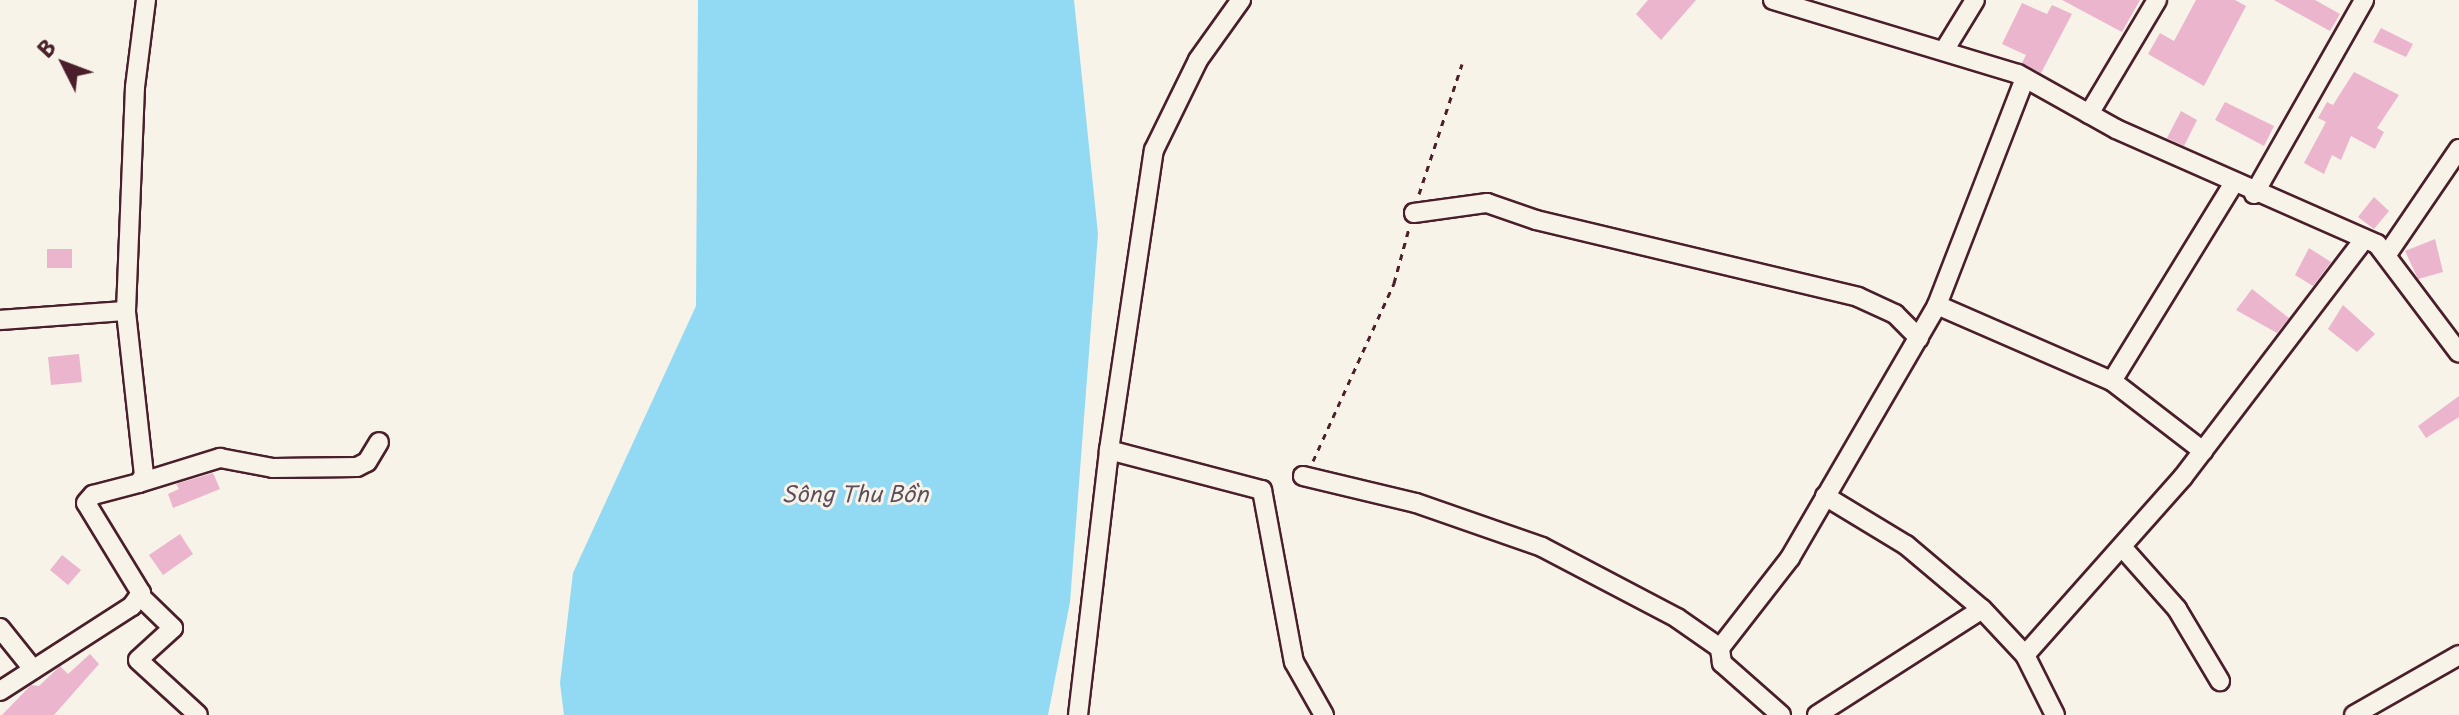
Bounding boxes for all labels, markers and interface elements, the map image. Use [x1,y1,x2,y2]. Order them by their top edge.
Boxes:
north arrow [24,24,104,104]
text: B [28,31,63,64]
water label: Sông Thu Bồn [782,480,928,506]

